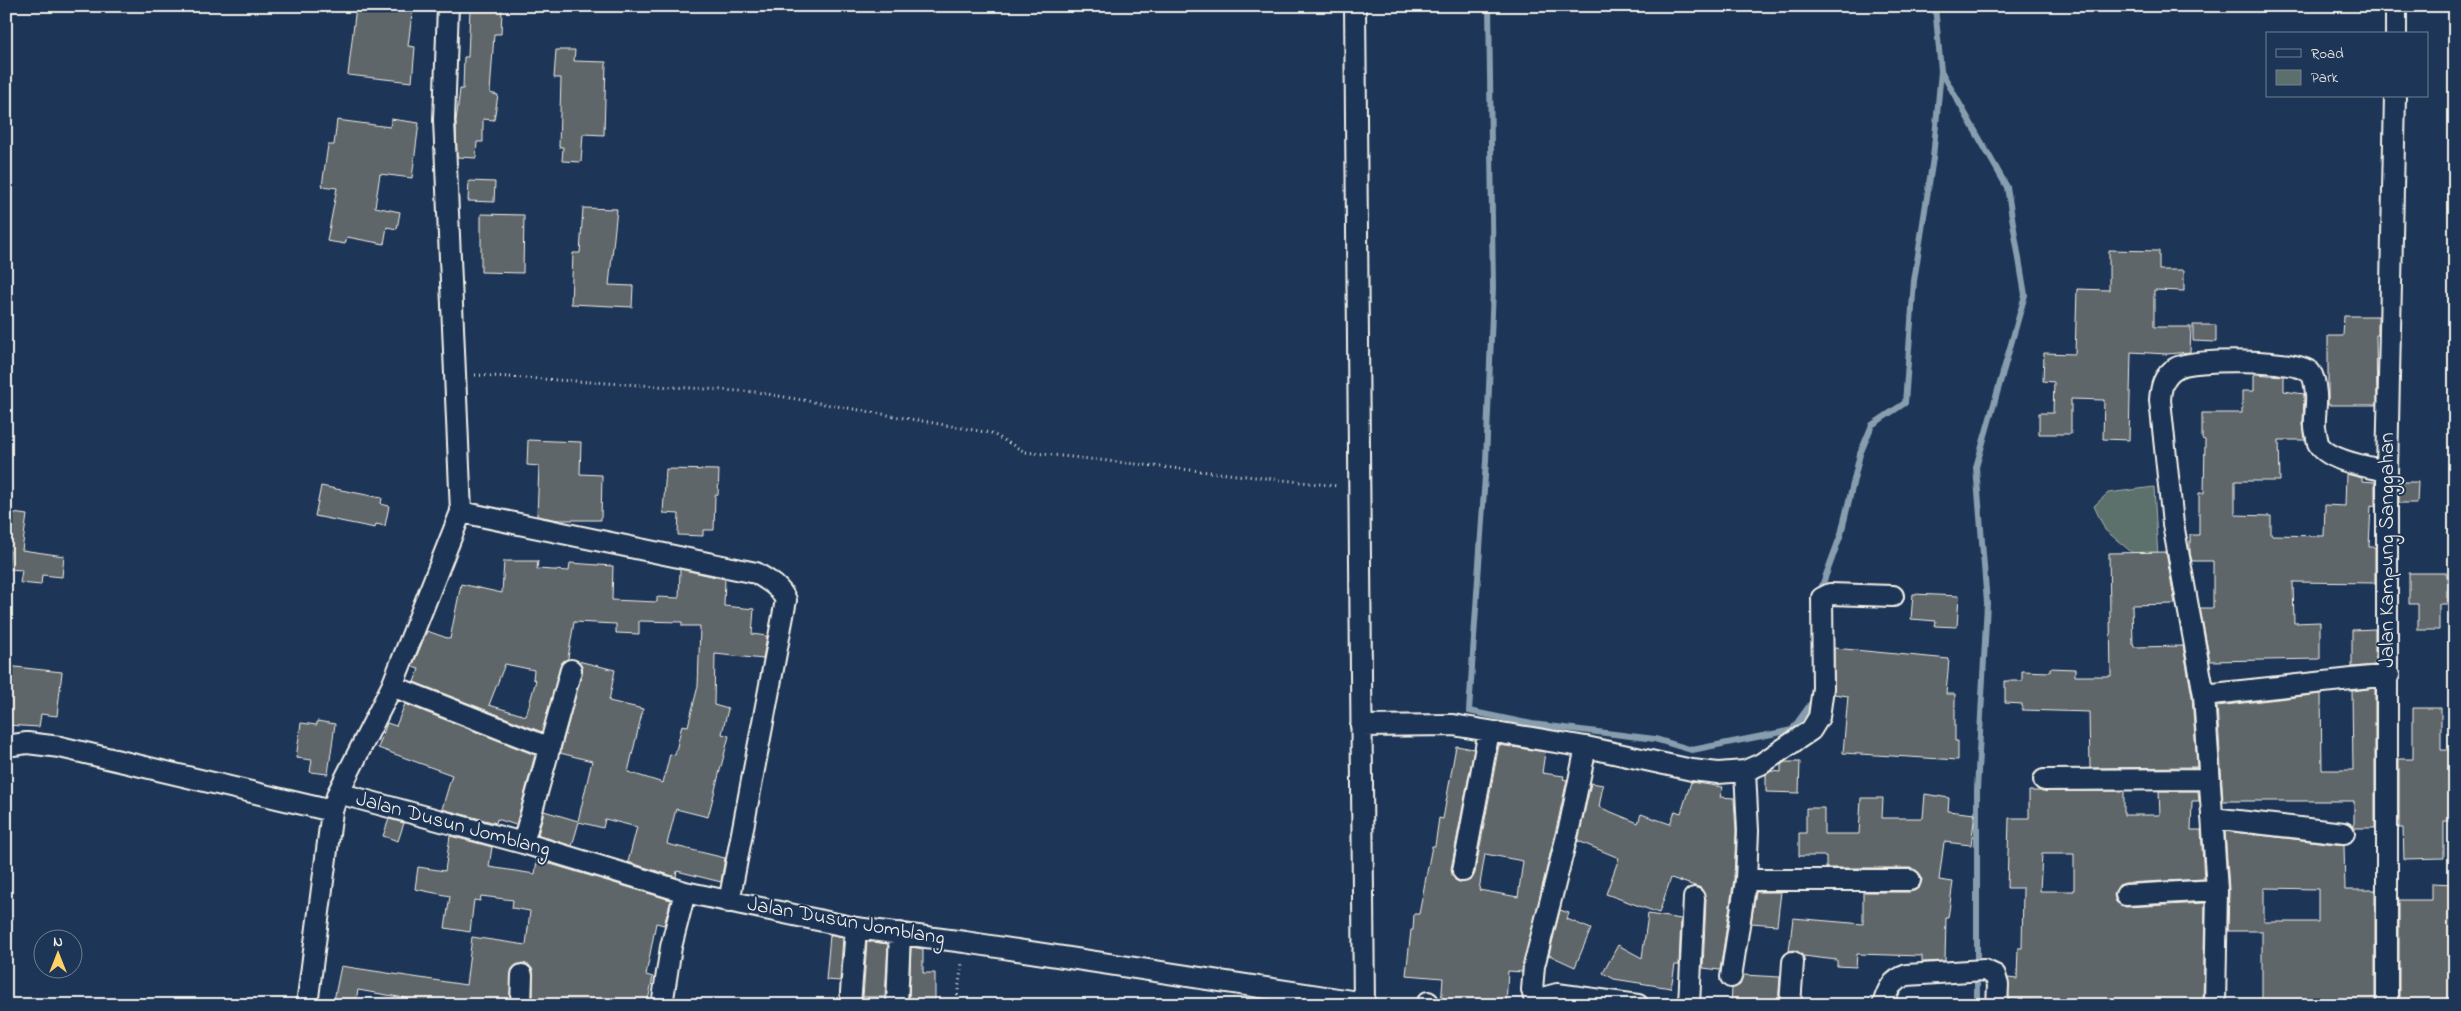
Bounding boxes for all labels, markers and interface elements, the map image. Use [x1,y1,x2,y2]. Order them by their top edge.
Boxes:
legend [2266,32,2428,98]
text: Road [2311,43,2344,65]
text: Park [2311,67,2339,89]
street label: Jalan Kampung Sanggahan [2373,432,2405,668]
street label: Jalan Dusun Jomblang [352,785,554,867]
street label: Jalan Dusun Jomblang [744,890,947,956]
north arrow [32,928,82,978]
text: N [53,932,63,953]

